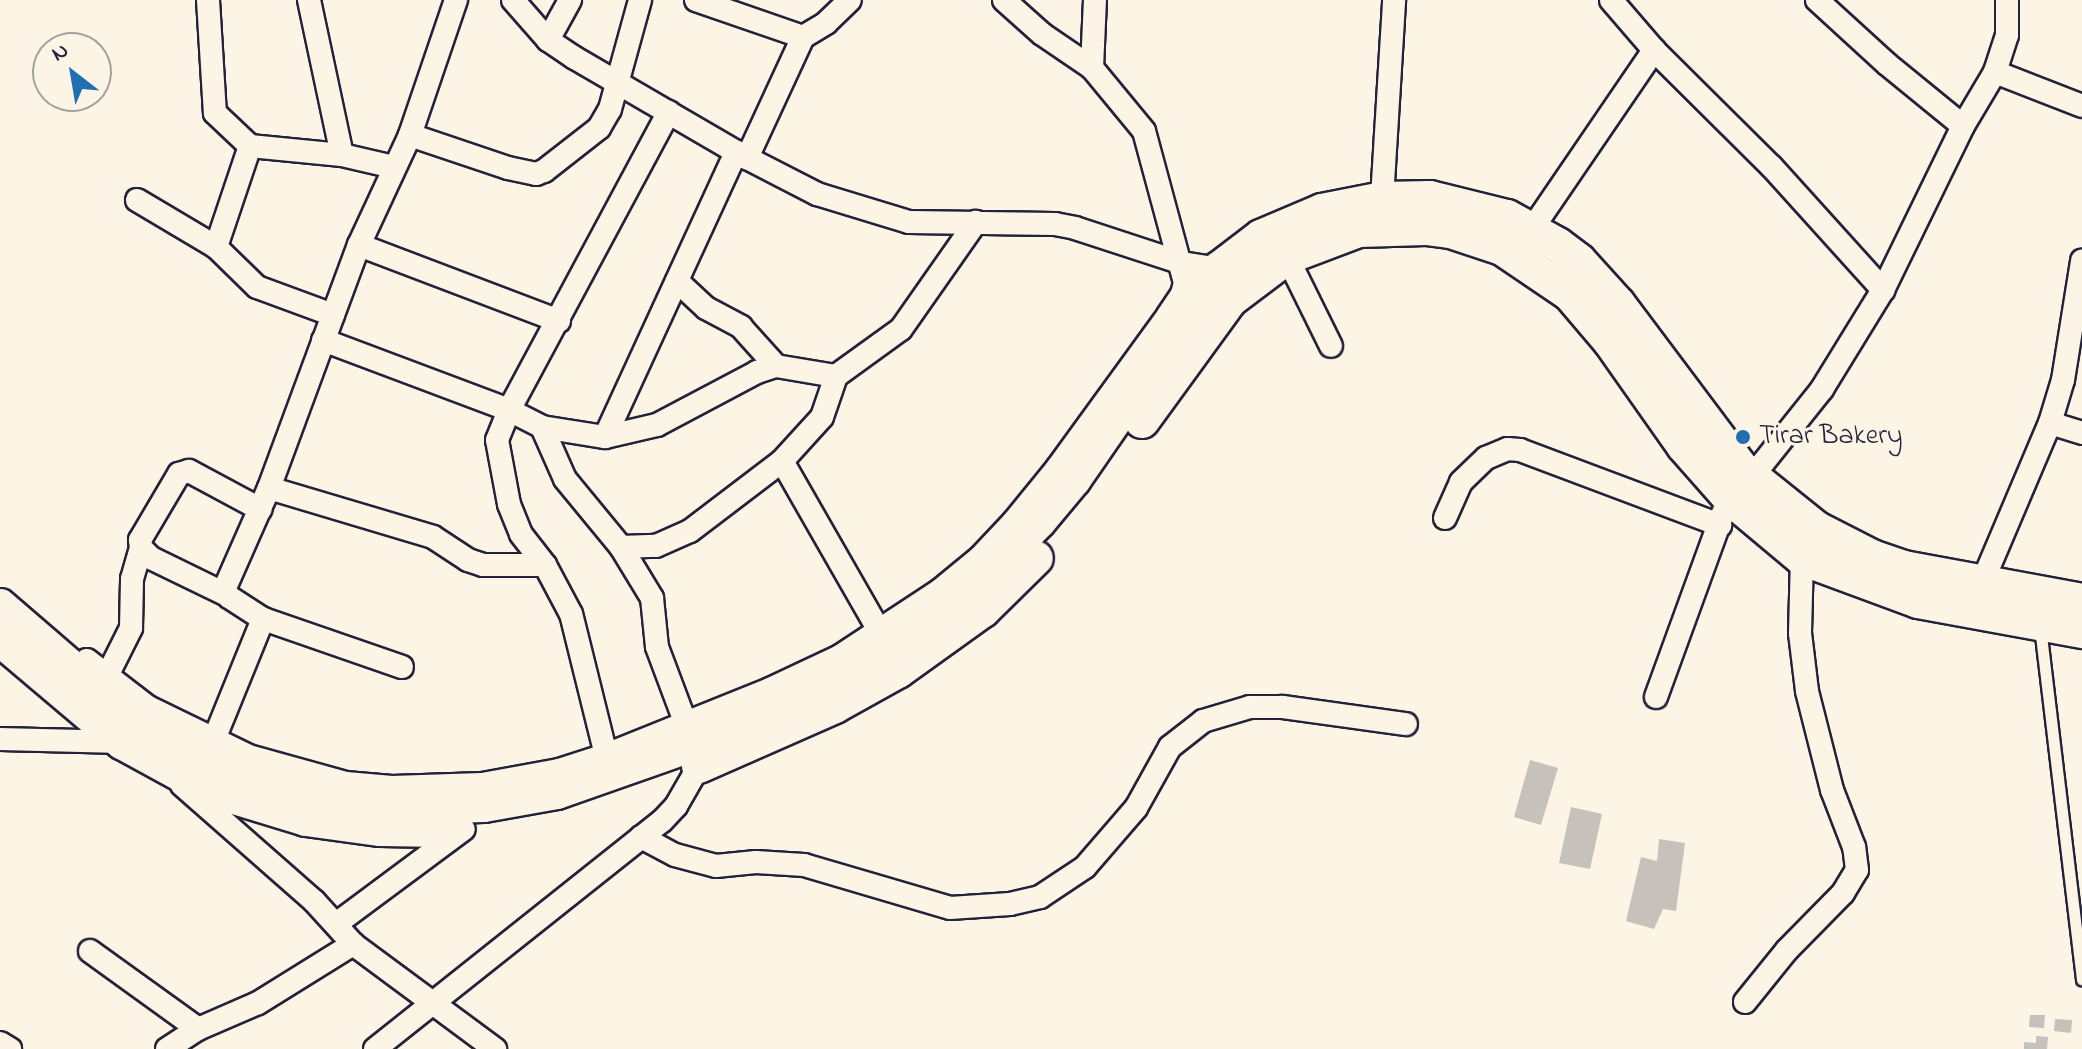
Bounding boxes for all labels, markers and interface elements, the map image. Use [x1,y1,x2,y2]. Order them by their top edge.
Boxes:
north arrow [32,32,112,112]
text: N [46,36,75,71]
place label: Tirar Bakery [1759,420,1903,454]
marker: Tirar Bakery [1734,428,1752,446]

